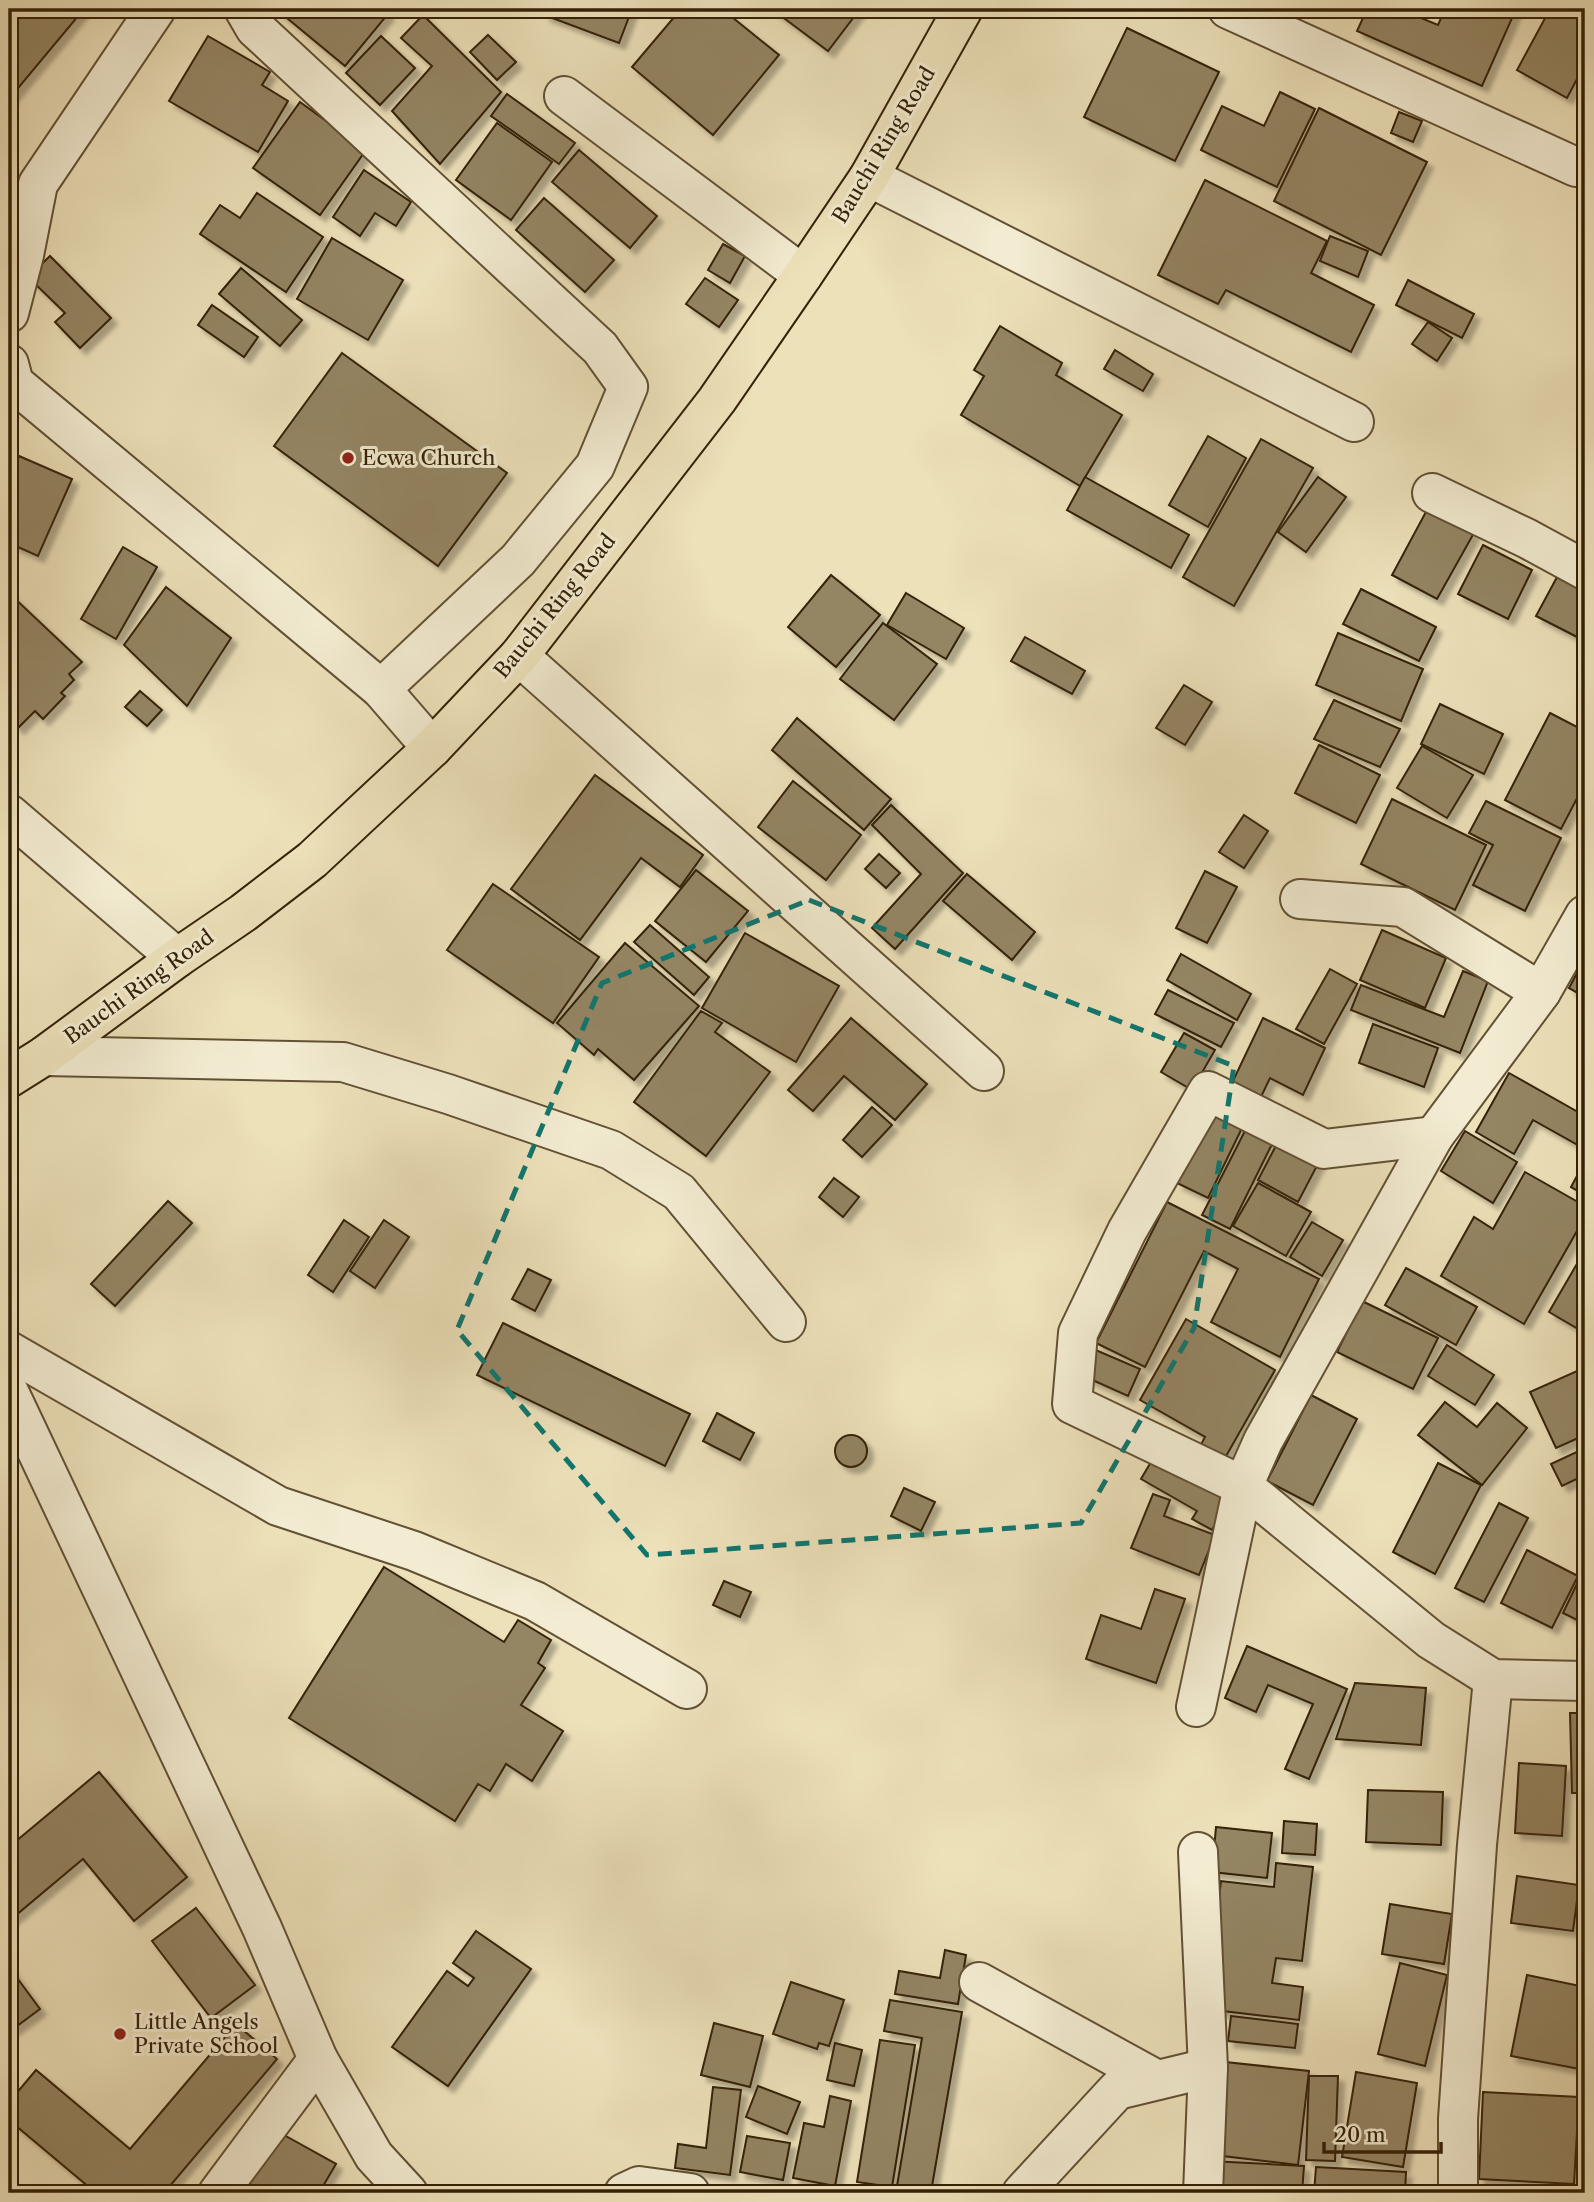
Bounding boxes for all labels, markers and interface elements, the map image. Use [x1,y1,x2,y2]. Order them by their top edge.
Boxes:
street label: Bauchi Ring Road [827,62,940,228]
place label: Ecwa Church [362,445,496,470]
marker: Ecwa Church [340,450,356,466]
street label: Bauchi Ring Road [489,528,621,683]
street label: Bauchi Ring Road [59,924,218,1049]
place label: Little Angels Private School [134,2009,278,2058]
marker: Little Angels Private School [112,2026,128,2042]
scale bar [1324,2111,1442,2155]
text: 20 m [1335,2122,1386,2147]

